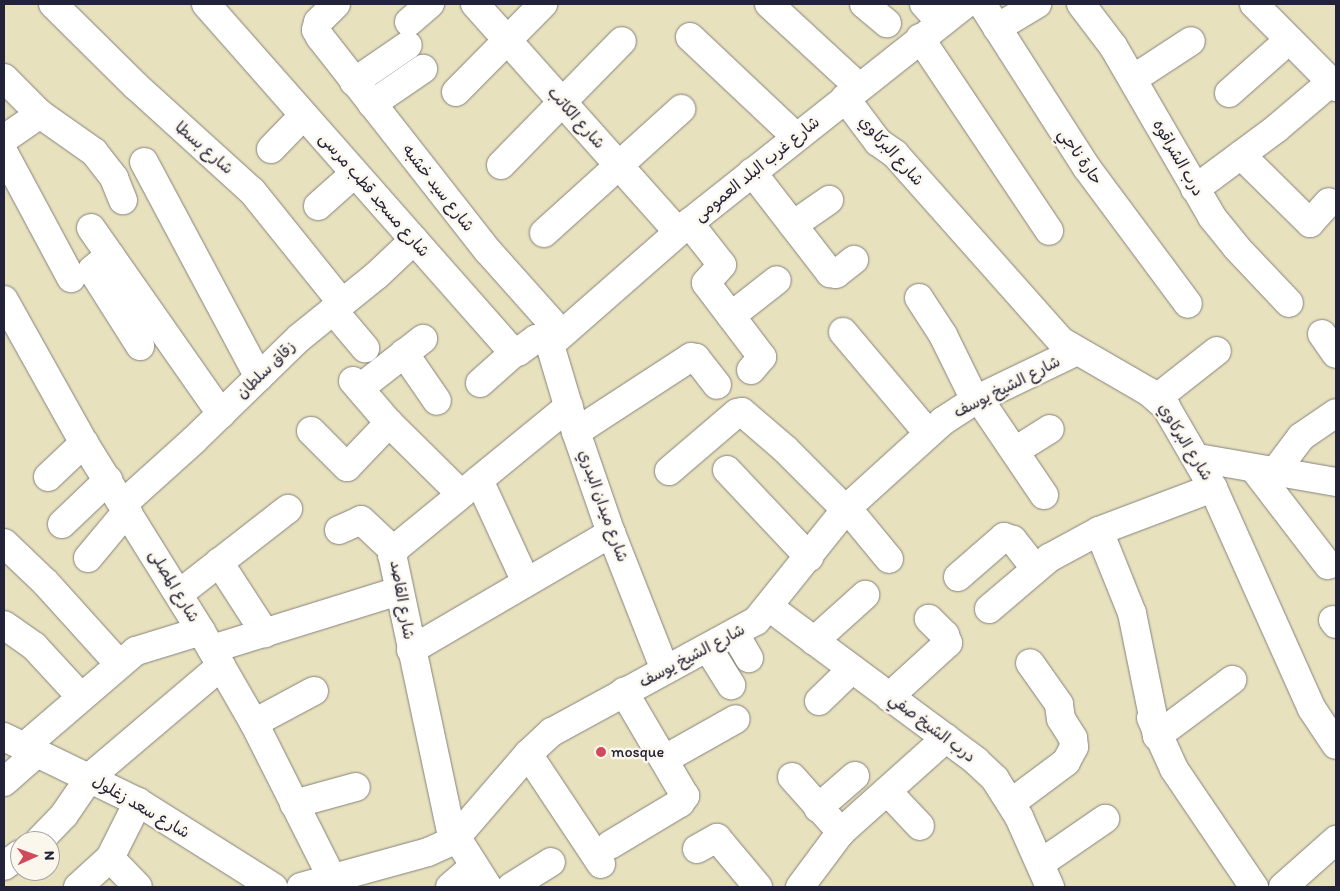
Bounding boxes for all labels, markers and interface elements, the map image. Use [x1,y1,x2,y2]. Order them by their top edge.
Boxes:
street label: شارع الكاتب [543,83,609,153]
street label: شارع غرب البلد العمومى [690,112,824,226]
street label: شارع البركاوي [855,112,927,190]
street label: درب الشراقوه [1148,116,1208,200]
street label: شارع بسطا [171,118,237,178]
street label: حارة ناجي [1054,125,1106,189]
street label: شارع مسجد قطب مرسى [315,129,433,261]
street label: شارع سيد خشبه [398,141,478,235]
street label: زقاق سلطان [232,337,300,403]
street label: شارع الشيخ يوسف [951,352,1063,422]
street label: شارع البركاوي [1154,400,1216,484]
street label: شارع ميدان البدري [574,447,632,565]
street label: شارع المصلى [145,546,203,626]
street label: شارع القاصد [386,559,418,641]
street label: شارع الشيخ يوسف [636,620,748,692]
street label: درب الشيخ صفي [885,689,979,767]
place label: mosque [611,742,664,762]
marker: mosque [595,746,607,758]
street label: شارع سعد زغلول [89,771,193,843]
north arrow [10,831,60,881]
text: N [41,850,58,861]

